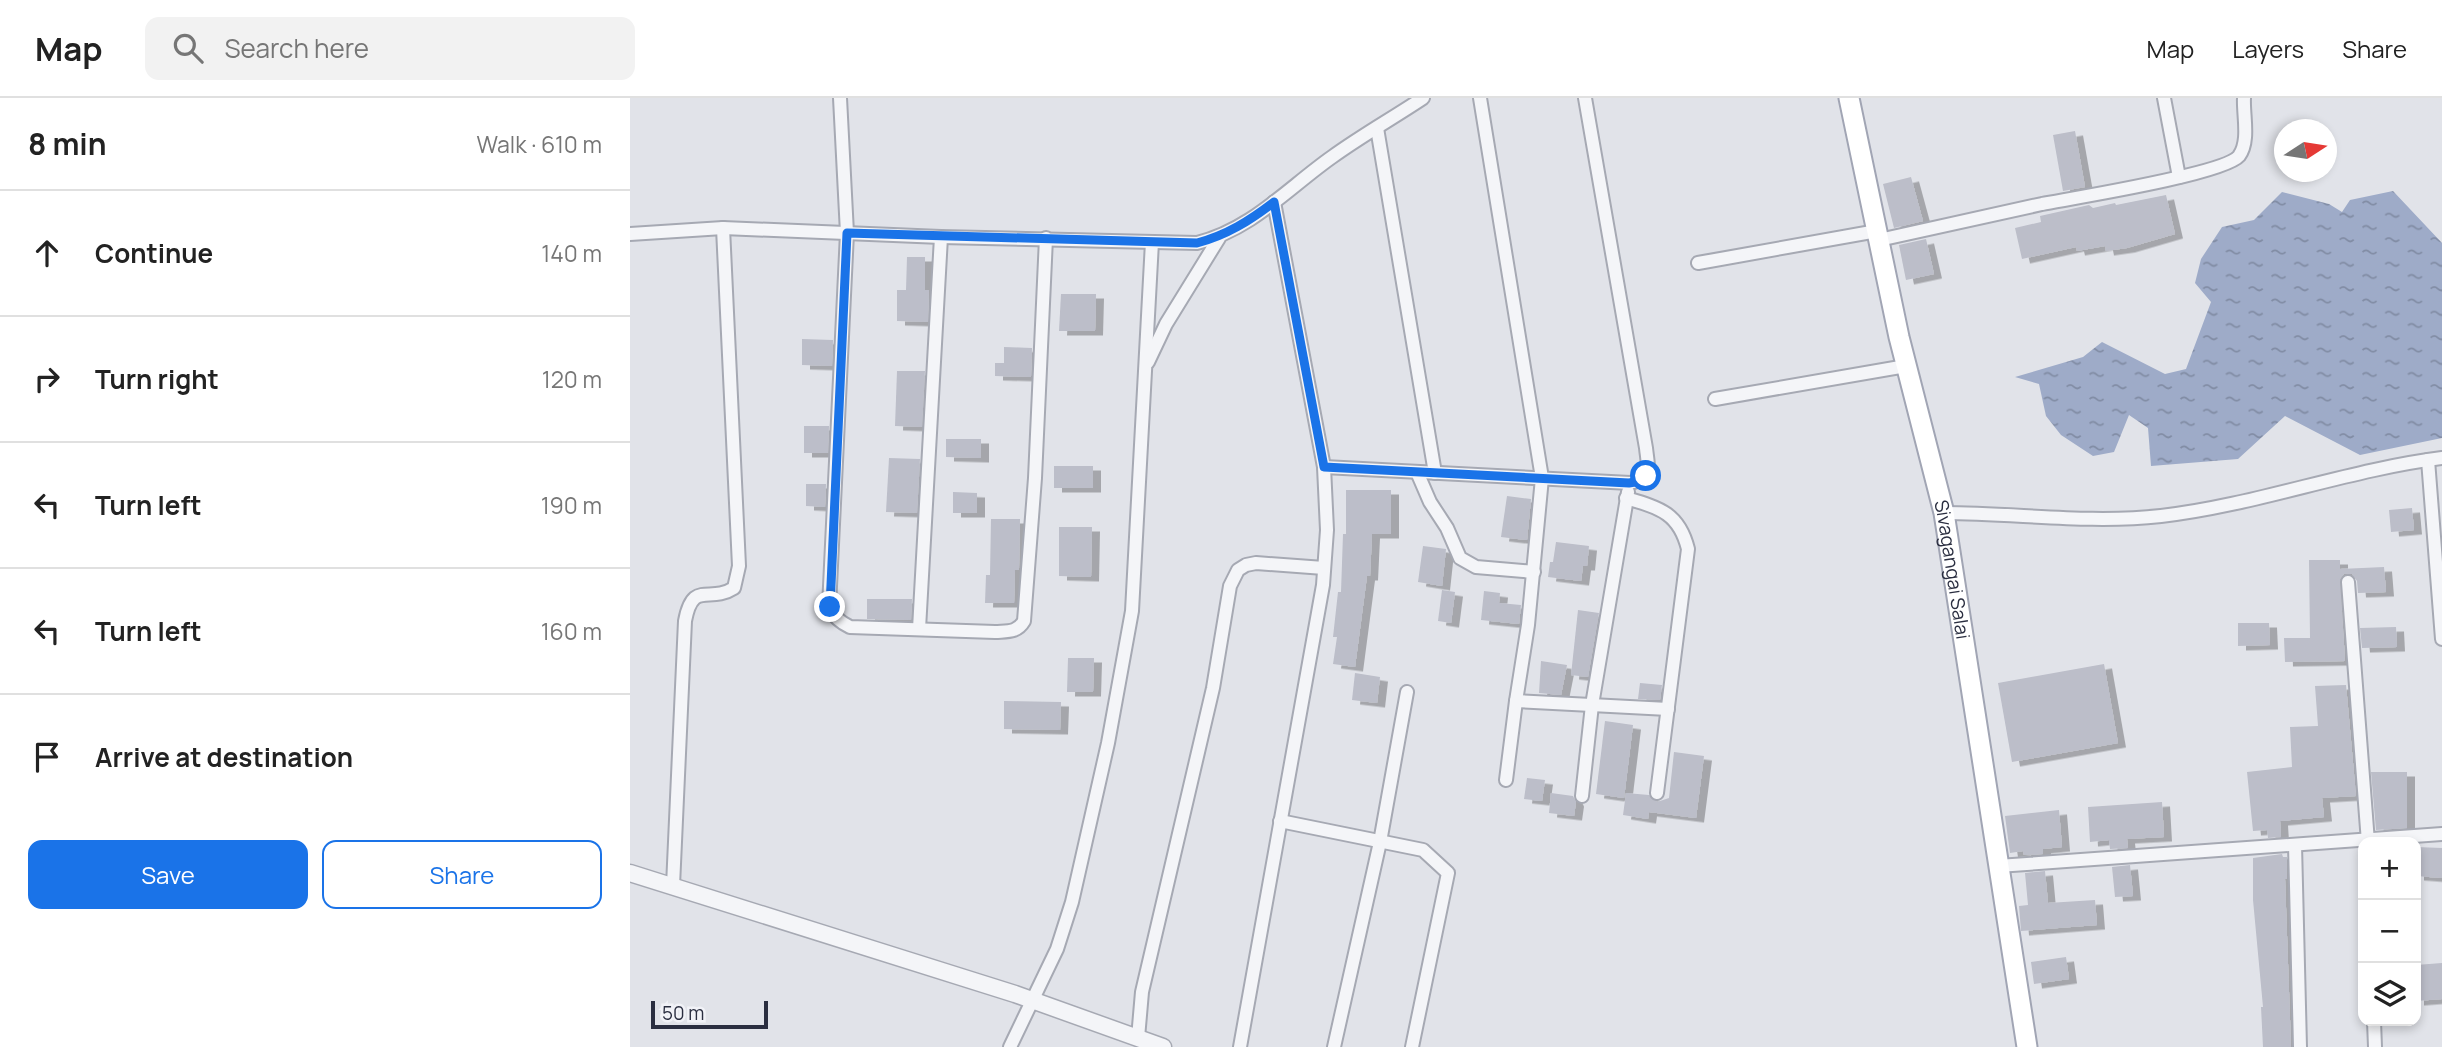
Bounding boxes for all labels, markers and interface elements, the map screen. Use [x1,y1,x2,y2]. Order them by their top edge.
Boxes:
search box [145,17,635,80]
text: Map [35,26,103,71]
icon: search [169,29,207,67]
text: Search here [225,30,369,66]
text: Map [2147,32,2194,65]
text: Layers [2232,32,2304,65]
text: Share [2342,32,2407,65]
north arrow [2274,119,2337,182]
text: 8 min [28,123,107,164]
text: Walk · 610 m [477,128,602,160]
icon: ahead [28,234,66,272]
text: Continue [95,235,213,271]
text: 140 m [541,237,602,269]
icon: right [28,360,66,398]
text: Turn right [95,361,219,397]
text: 120 m [542,363,602,395]
route start [1630,460,1661,491]
icon: left [28,486,66,524]
text: Turn left [95,487,202,523]
text: 190 m [541,489,602,521]
street label: Sivagangai Salai [1928,497,1976,641]
route end [814,591,845,622]
icon: left [28,612,66,650]
text: Turn left [95,613,202,649]
text: 160 m [541,615,602,647]
icon: arrive [28,738,66,776]
text: Arrive at destination [95,739,353,775]
map controls [2358,837,2421,1026]
button: + [2358,837,2421,900]
button: Save [28,840,308,909]
button: Share [322,840,602,909]
button: − [2358,900,2421,963]
button: layers [2358,963,2421,1026]
scale bar [651,998,768,1030]
text: 50 m [662,1000,704,1026]

